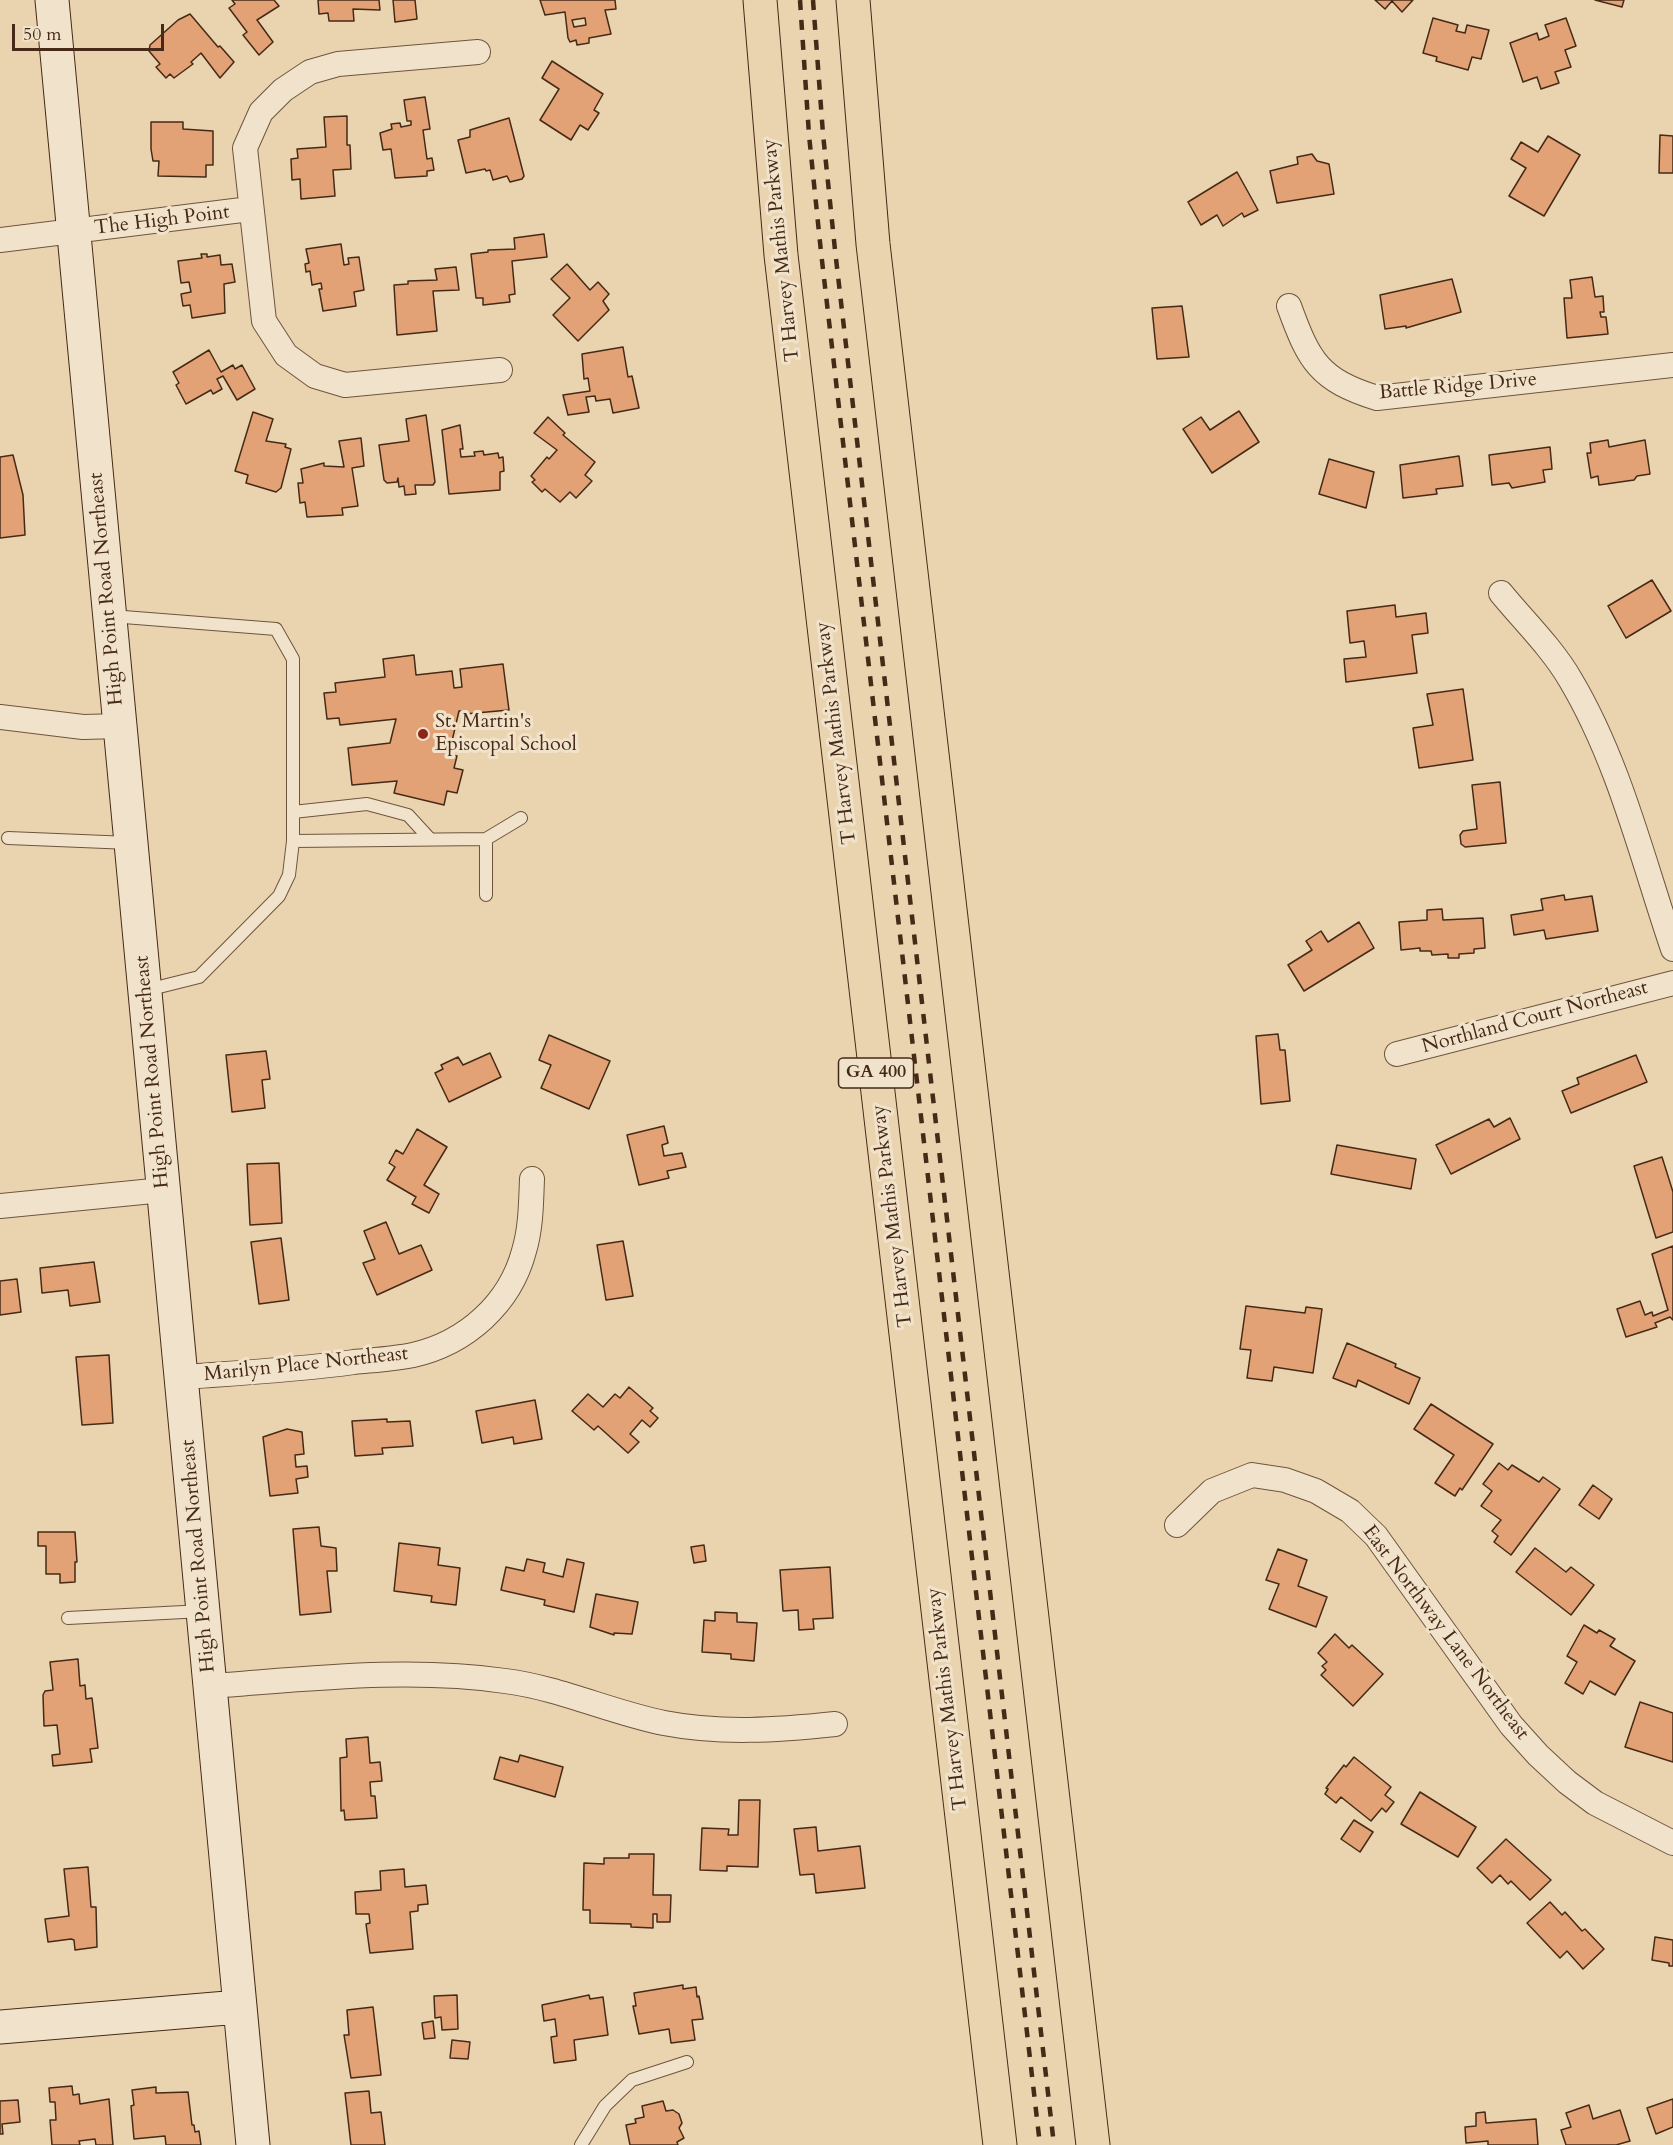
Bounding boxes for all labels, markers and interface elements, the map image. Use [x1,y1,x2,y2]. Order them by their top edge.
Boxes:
scale bar [15,12,166,50]
text: 50 m [23,22,62,47]
street label: T Harvey Mathis Parkway [758,137,806,363]
street label: The High Point [93,201,231,241]
street label: Battle Ridge Drive [1378,368,1538,406]
street label: High Point Road Northeast [85,472,129,706]
street label: T Harvey Mathis Parkway [811,620,863,846]
place label: St. Martin's Episcopal School [435,710,577,757]
marker: St. Martin's Episcopal School [416,727,430,741]
street label: High Point Road Northeast [131,955,175,1189]
street label: Northland Court Northeast [1419,976,1651,1060]
road number: GA 400 [838,1058,914,1088]
street label: T Harvey Mathis Parkway [867,1103,919,1329]
street label: Marilyn Place Northeast [203,1342,409,1388]
street label: High Point Road Northeast [177,1439,221,1673]
street label: East Northway Lane Northeast [1357,1521,1533,1745]
street label: T Harvey Mathis Parkway [922,1586,974,1812]

